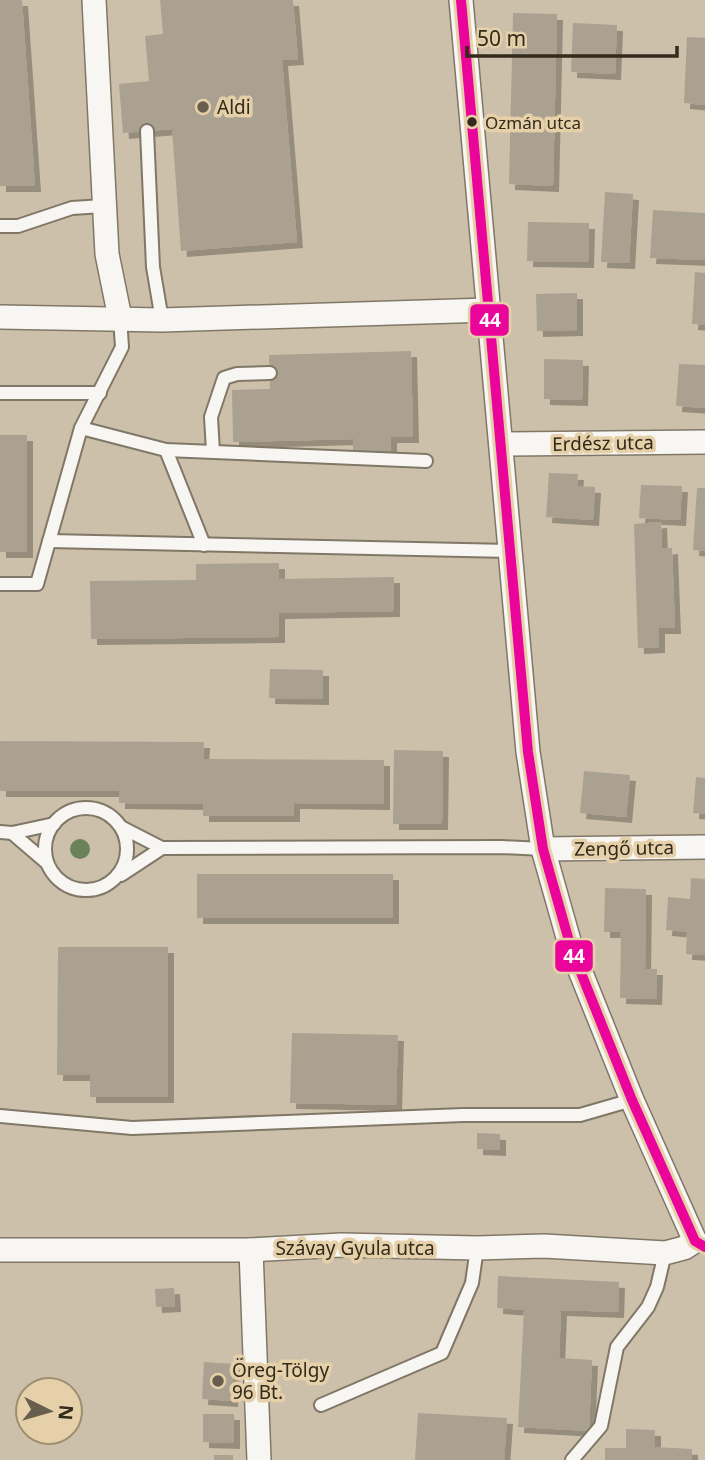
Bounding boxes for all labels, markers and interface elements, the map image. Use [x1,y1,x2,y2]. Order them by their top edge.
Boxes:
scale bar [467,14,677,58]
text: 50 m [477,24,526,52]
place label: Aldi [217,94,251,120]
marker: Aldi [195,99,211,115]
place label: Ozmán utca [485,111,581,134]
marker: Ozmán utca [465,115,479,129]
line badge: 44 [469,303,510,337]
text: 44 [479,307,501,333]
street label: Erdész utca [552,429,654,457]
street label: Zengő utca [574,834,674,862]
line badge: 44 [554,939,594,973]
text: 44 [563,943,585,969]
street label: Szávay Gyula utca [275,1235,435,1261]
place label: Öreg-Tölgy 96 Bt. [232,1357,329,1405]
marker: Öreg-Tölgy 96 Bt. [210,1373,226,1389]
north arrow [14,1376,84,1446]
text: N [52,1404,80,1421]

